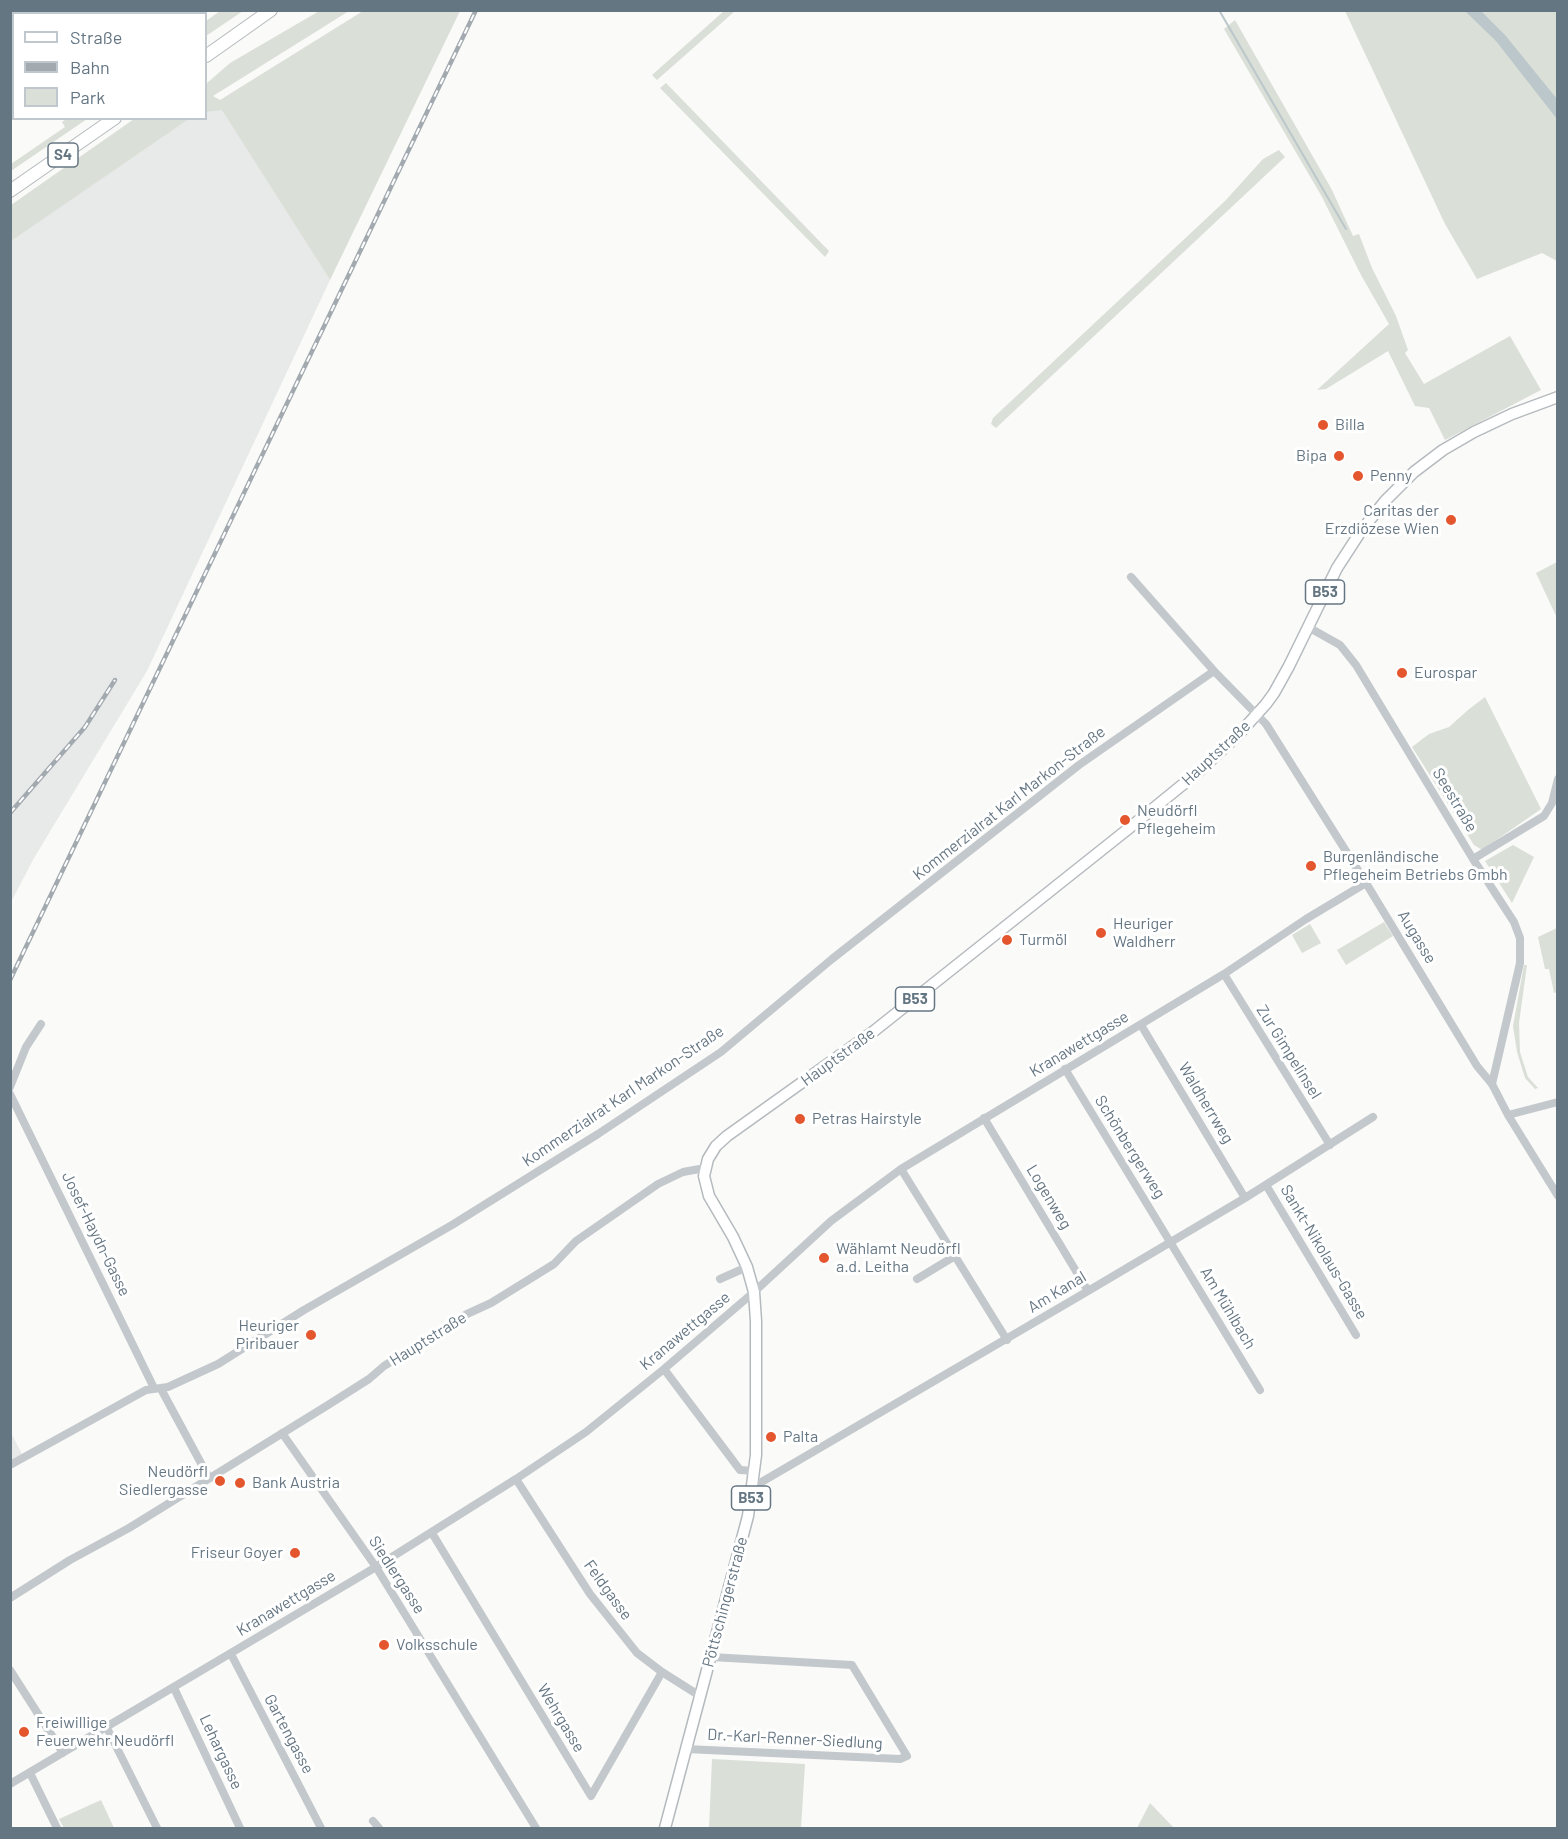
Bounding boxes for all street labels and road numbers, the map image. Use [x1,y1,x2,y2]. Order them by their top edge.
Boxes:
road number: S4 [48,143,78,167]
road number: B53 [1306,580,1344,604]
street label: Hauptstraße [1178,716,1254,790]
street label: Kommerzialrat Karl Markon-Straße [909,722,1109,884]
street label: Seestraße [1428,765,1482,835]
street label: Augasse [1394,907,1440,967]
road number: B53 [896,987,934,1011]
street label: Zur Gimpelinsel [1252,1002,1326,1102]
street label: Kranawettgasse [1026,1007,1132,1081]
street label: Kommerzialrat Karl Markon-Straße [519,1021,727,1171]
street label: Hauptstraße [797,1024,879,1090]
street label: Waldherrweg [1174,1059,1238,1147]
street label: Schönbergerweg [1091,1092,1169,1202]
street label: Logenweg [1022,1161,1076,1233]
street label: Josef-Haydn-Gasse [58,1169,134,1299]
street label: Sankt-Nikolaus-Gasse [1276,1181,1372,1323]
street label: Am Mühlbach [1196,1263,1260,1353]
street label: Am Kanal [1024,1267,1090,1317]
street label: Kranawettgasse [636,1288,734,1374]
street label: Hauptstraße [386,1308,470,1370]
road number: B53 [732,1486,771,1510]
street label: Siedlergasse [365,1532,429,1618]
street label: Pöttschingerstraße [698,1535,752,1669]
street label: Feldgasse [580,1556,636,1624]
street label: Kranawettgasse [233,1566,339,1640]
street label: Wehrgasse [533,1680,589,1756]
street label: Gartengasse [260,1691,318,1777]
street label: Lehargasse [195,1711,247,1793]
street label: Dr.-Karl-Renner-Siedlung [707,1725,883,1753]

